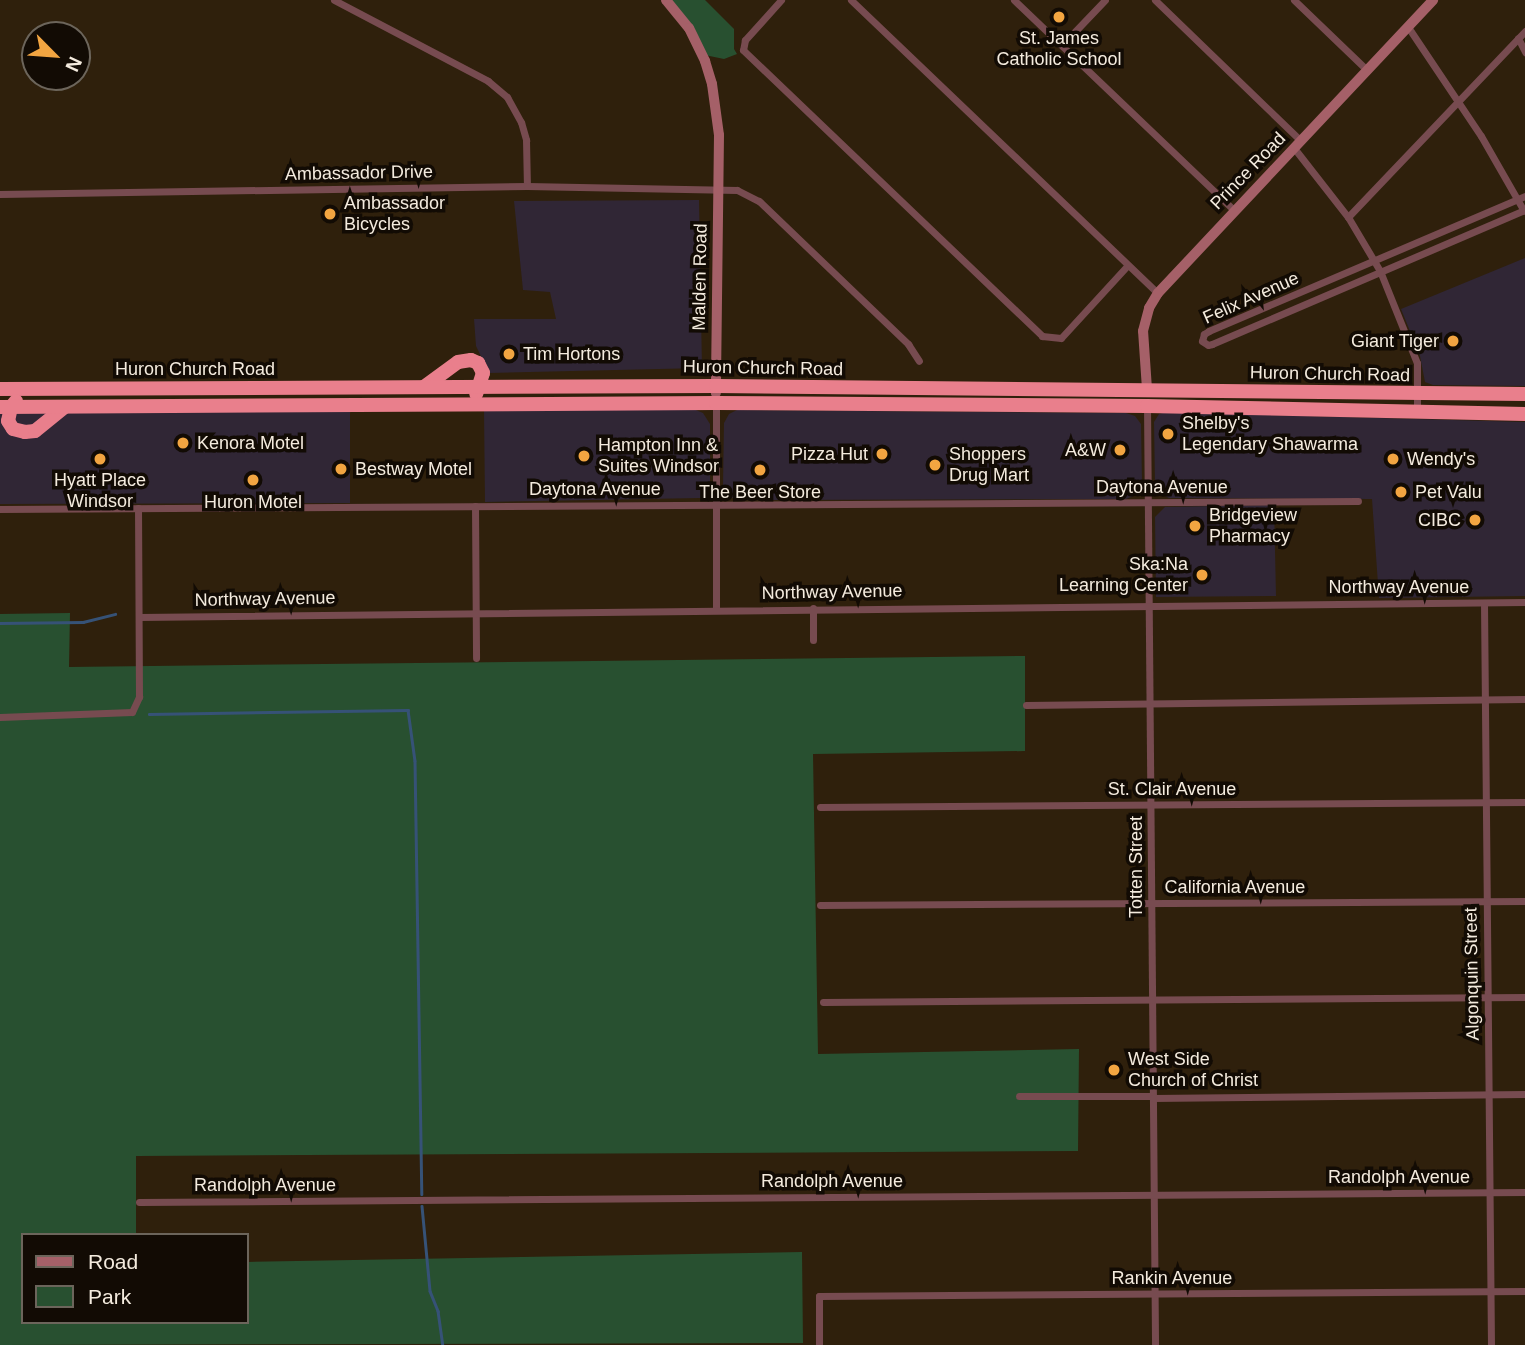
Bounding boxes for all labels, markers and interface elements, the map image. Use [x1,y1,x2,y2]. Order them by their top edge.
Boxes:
marker: St. James Catholic School [1051,9,1067,25]
north arrow [21,21,91,91]
place label: St. James Catholic School [996,28,1122,70]
text: N [61,54,86,75]
street label: Prince Road [1206,128,1290,214]
street label: Ambassador Drive [285,161,433,185]
place label: Ambassador Bicycles [344,193,445,235]
marker: Ambassador Bicycles [322,206,338,222]
street label: Malden Road [688,223,712,331]
street label: Felix Avenue [1199,267,1303,329]
place label: Giant Tiger [1351,330,1439,352]
marker: Giant Tiger [1445,333,1461,349]
place label: Tim Hortons [523,343,620,365]
marker: Tim Hortons [501,346,517,362]
street label: Huron Church Road [683,356,843,380]
street label: Huron Church Road [115,358,275,380]
street label: Huron Church Road [1250,362,1410,386]
place label: Shelby's Legendary Shawarma [1182,413,1358,456]
marker: Shelby's Legendary Shawarma [1160,426,1176,442]
place label: Kenora Motel [197,432,304,454]
marker: Kenora Motel [175,435,191,451]
place label: Hampton Inn & Suites Windsor [598,435,719,478]
place label: A&W [1065,439,1106,461]
marker: A&W [1112,442,1128,458]
place label: Pizza Hut [791,443,868,465]
place label: Shoppers Drug Mart [949,444,1029,486]
marker: Pizza Hut [874,446,890,462]
marker: Hampton Inn & Suites Windsor [576,448,592,464]
place label: Wendy's [1407,448,1475,470]
marker: Hyatt Place Windsor [92,451,108,467]
marker: Wendy's [1385,451,1401,467]
marker: Shoppers Drug Mart [927,457,943,473]
place label: Bestway Motel [355,458,472,480]
marker: Bestway Motel [333,461,349,477]
marker: The Beer Store [752,462,768,478]
place label: Hyatt Place Windsor [54,470,146,512]
marker: Huron Motel [245,472,261,488]
street label: Daytona Avenue [1096,476,1228,498]
street label: Daytona Avenue [529,478,661,500]
place label: The Beer Store [699,481,821,503]
place label: Pet Valu [1415,481,1482,503]
marker: Pet Valu [1393,484,1409,500]
place label: Huron Motel [204,491,302,513]
place label: Bridgeview Pharmacy [1209,505,1297,548]
place label: CIBC [1418,509,1461,531]
marker: CIBC [1467,512,1483,528]
marker: Bridgeview Pharmacy [1187,518,1203,534]
place label: Ska:Na Learning Center [1059,554,1188,596]
marker: Ska:Na Learning Center [1194,567,1210,583]
street label: Northway Avenue [1328,576,1470,598]
street label: Northway Avenue [761,580,903,604]
street label: Northway Avenue [194,587,336,611]
street label: St. Clair Avenue [1107,778,1237,800]
street label: Totten Street [1125,816,1147,918]
street label: California Avenue [1164,876,1306,898]
street label: Algonquin Street [1460,907,1484,1041]
place label: West Side Church of Christ [1128,1049,1258,1092]
marker: West Side Church of Christ [1106,1062,1122,1078]
street label: Randolph Avenue [1328,1166,1470,1188]
street label: Randolph Avenue [761,1170,903,1192]
street label: Randolph Avenue [194,1174,336,1196]
legend [21,1233,248,1324]
text: Road [88,1250,138,1273]
street label: Rankin Avenue [1111,1267,1233,1289]
text: Park [88,1285,131,1308]

